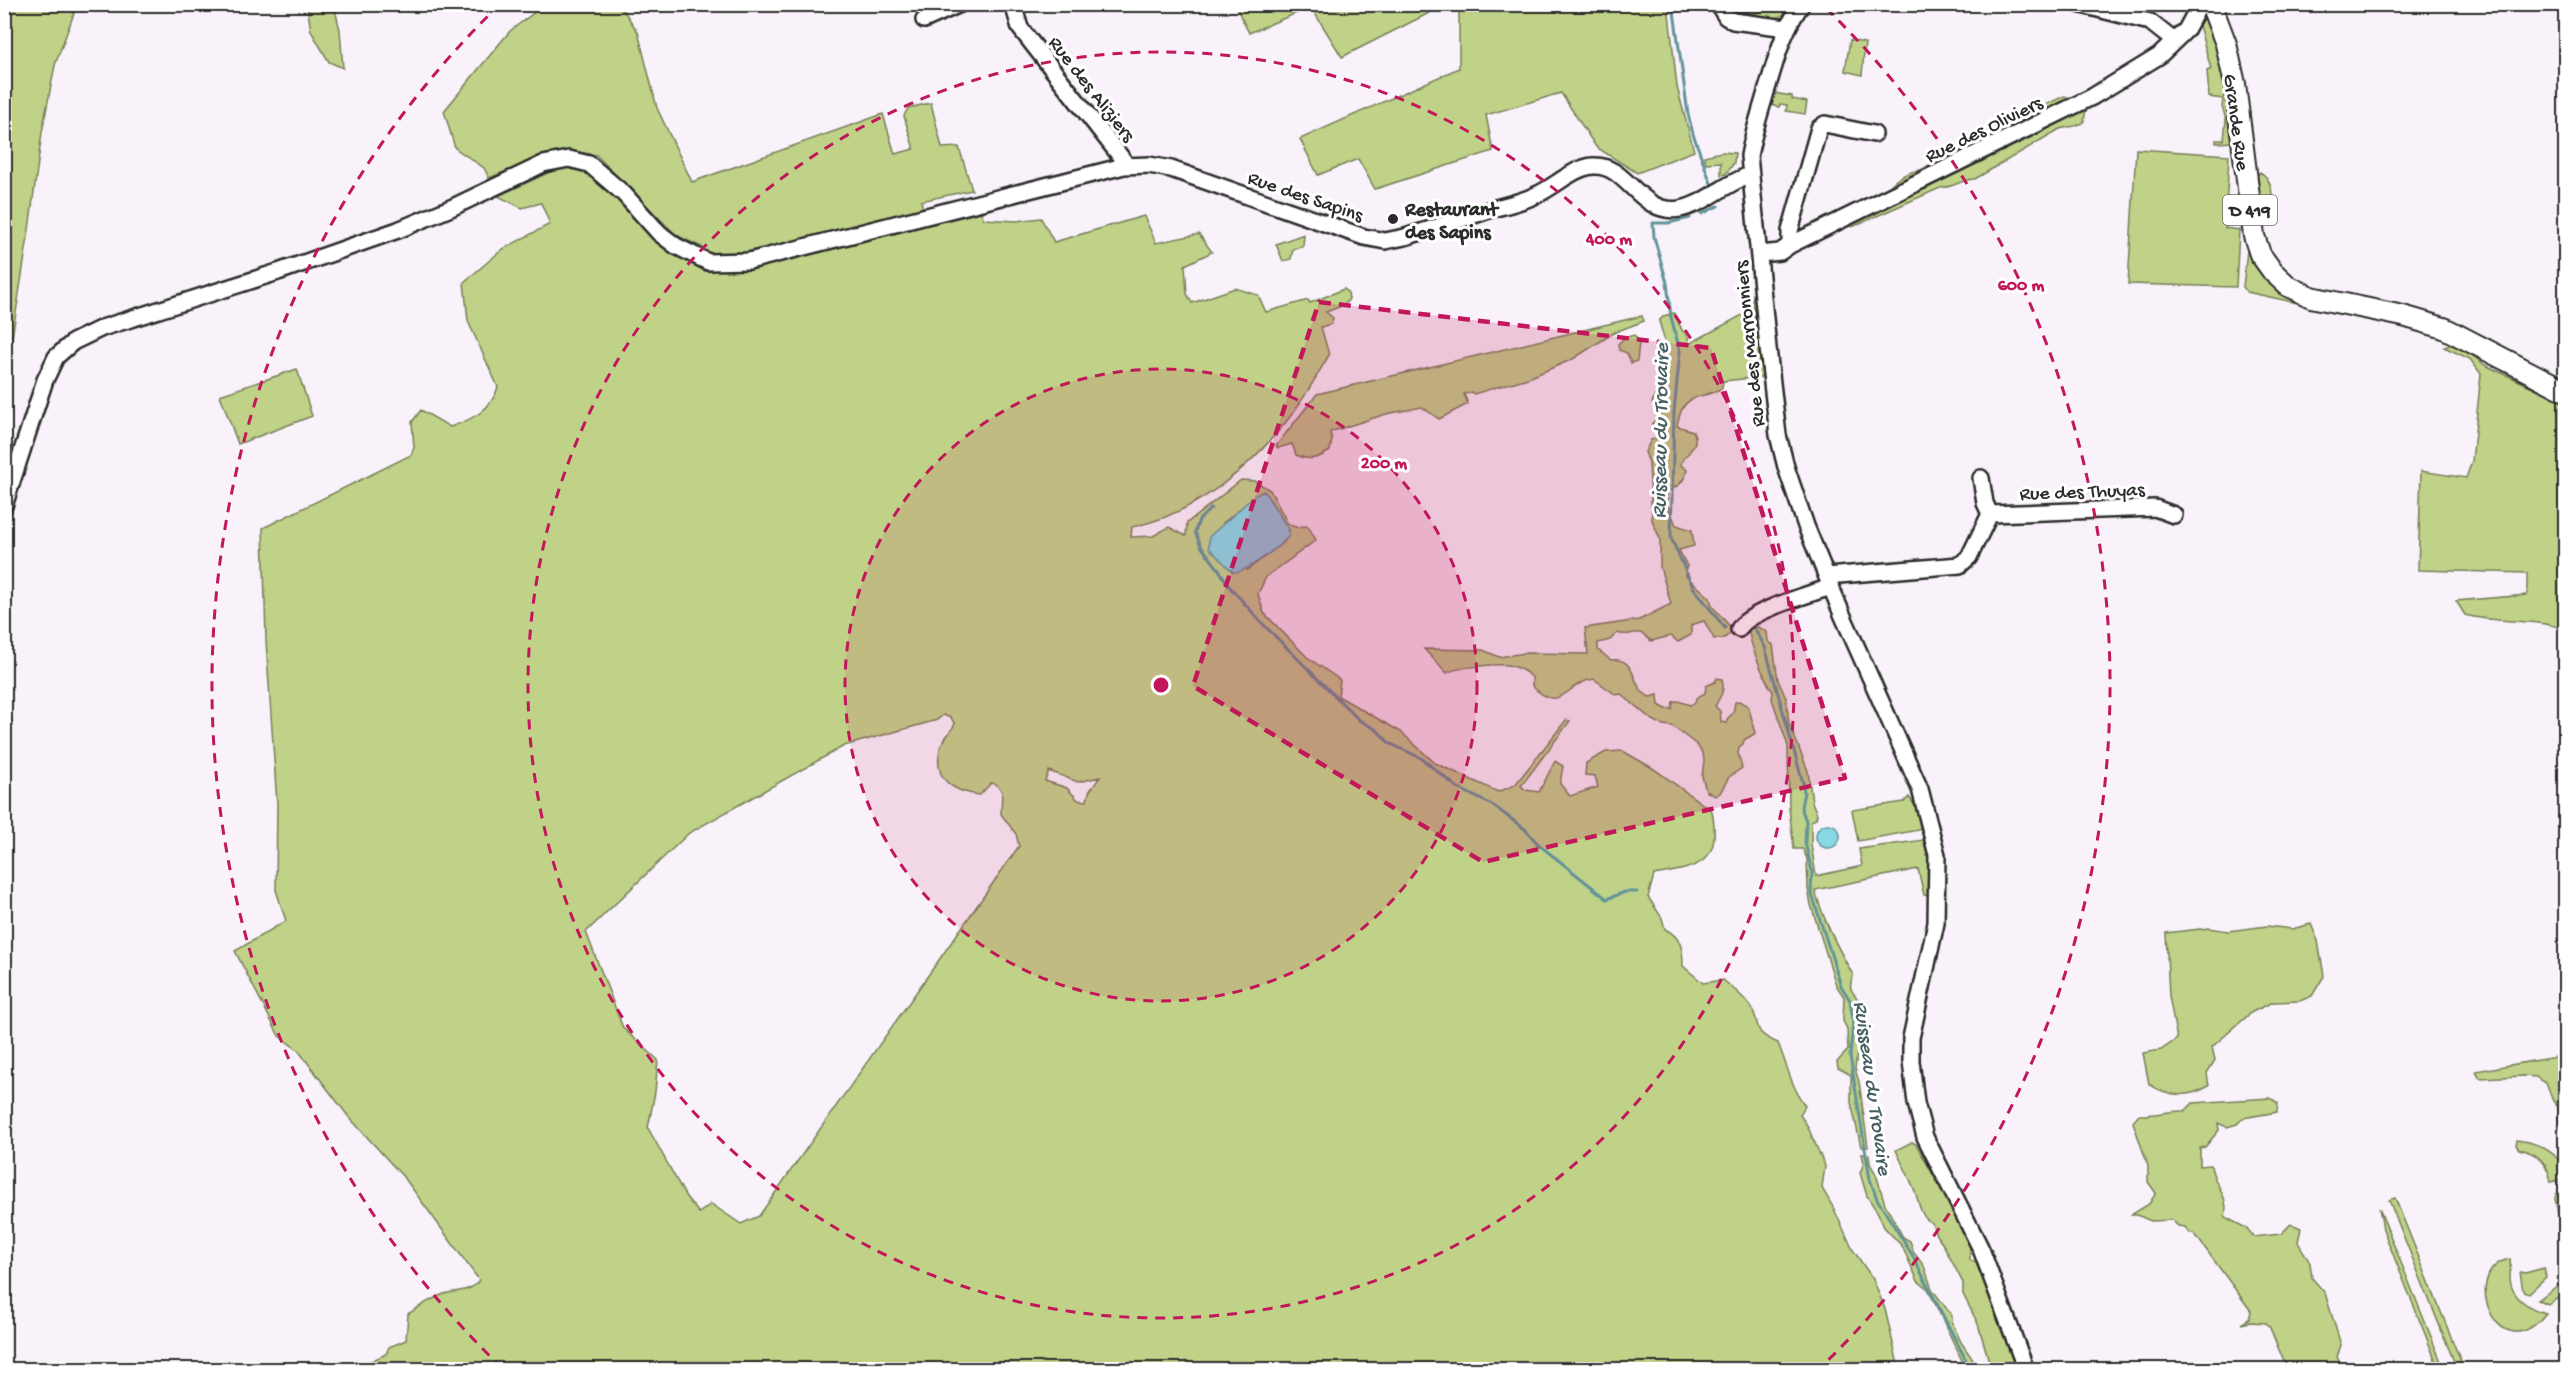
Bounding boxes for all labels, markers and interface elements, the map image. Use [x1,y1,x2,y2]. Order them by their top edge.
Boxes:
street label: Rue des Aliziers [1042,33,1139,148]
street label: Grande Rue [2216,73,2253,173]
street label: Rue des Oliviers [1922,93,2048,169]
street label: Rue des Sapins [1244,168,1366,229]
road number: D 419 [2223,195,2277,225]
place label: Restaurant des Sapins [1404,200,1500,246]
marker: Restaurant des Sapins [1386,212,1400,226]
text: 400 m [1585,230,1632,251]
street label: Rue des Marronniers [1731,259,1772,428]
text: 600 m [1998,276,2045,297]
water label: Ruisseau du Trovaire [1648,342,1677,519]
text: 200 m [1361,454,1407,475]
street label: Rue des Thuyas [2019,480,2146,507]
centre of rings [1151,675,1171,695]
water label: Ruisseau du Trovaire [1846,1000,1895,1178]

